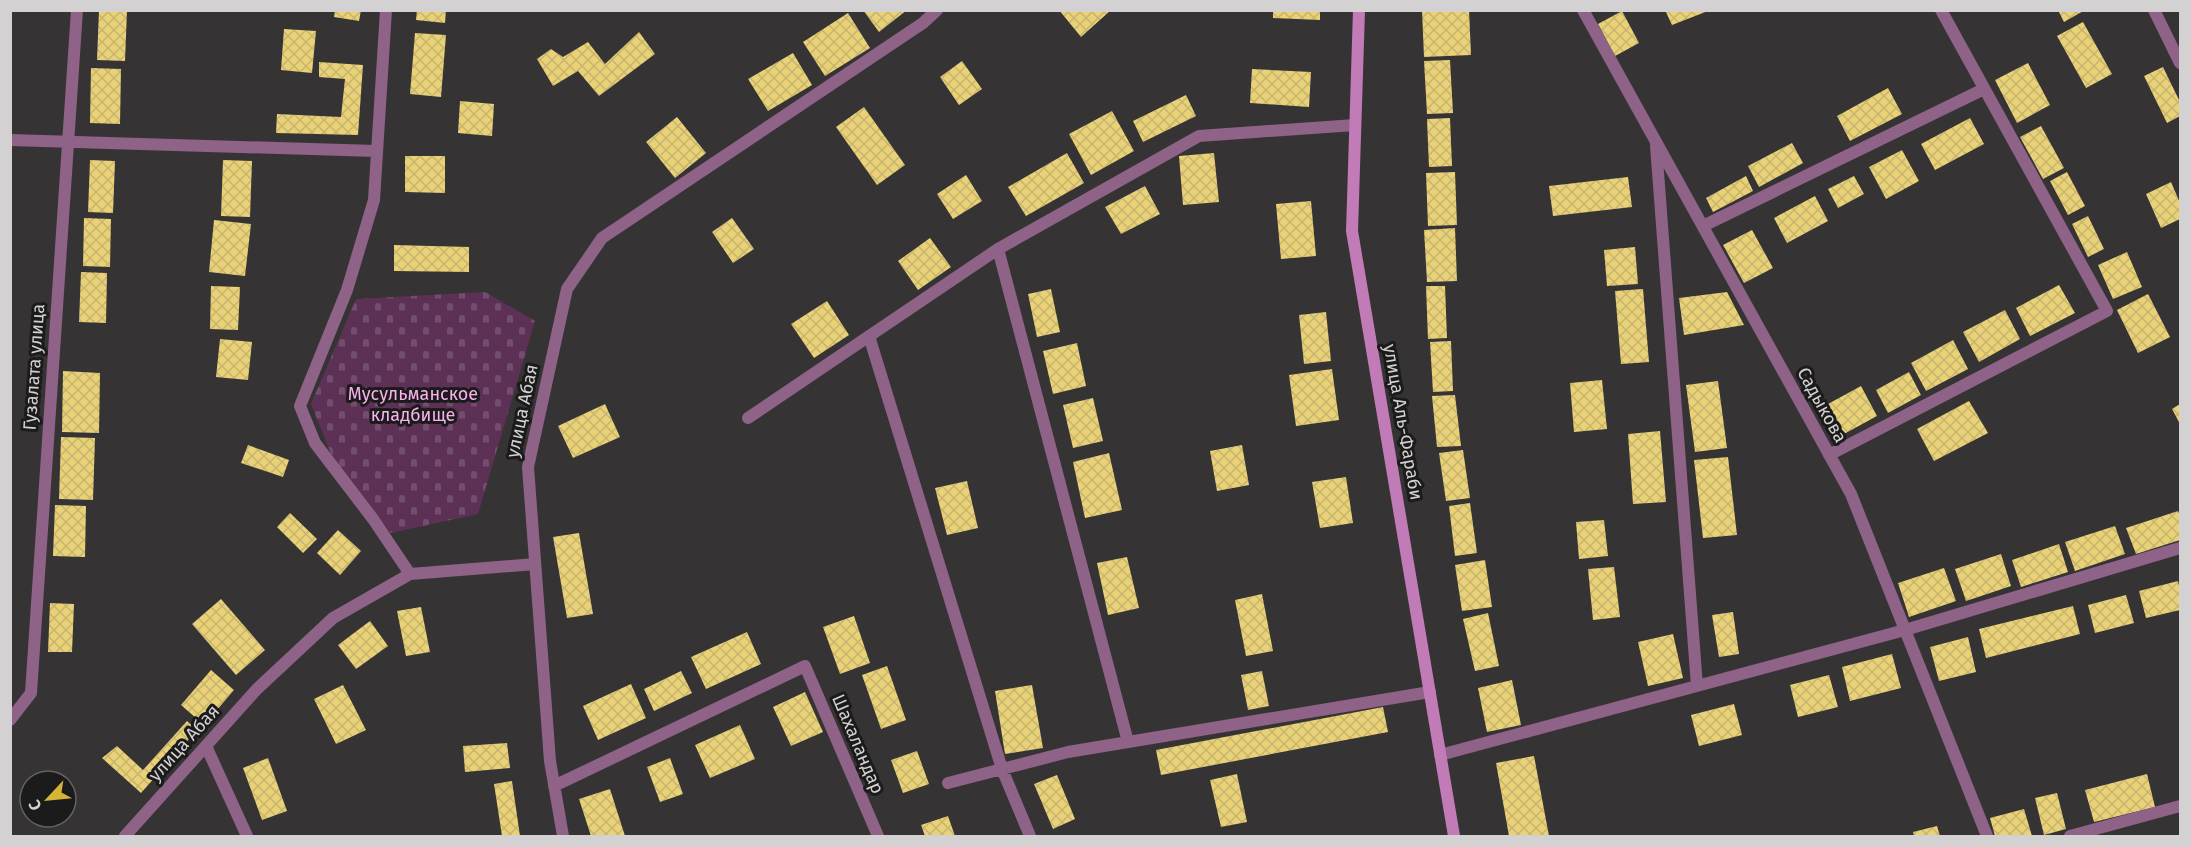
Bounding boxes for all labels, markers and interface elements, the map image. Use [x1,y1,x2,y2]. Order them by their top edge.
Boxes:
street label: Гузалата улица [19,303,49,431]
street label: улица Аль-Фараби [1378,342,1428,502]
street label: улица Абая [501,362,543,460]
street label: Садыкова [1792,364,1852,446]
park label: Мусульманское кладбище [348,383,478,426]
street label: Шахаландар [827,691,889,797]
street label: улица Абая [144,700,224,786]
north arrow [18,769,78,829]
text: С [24,796,46,814]

